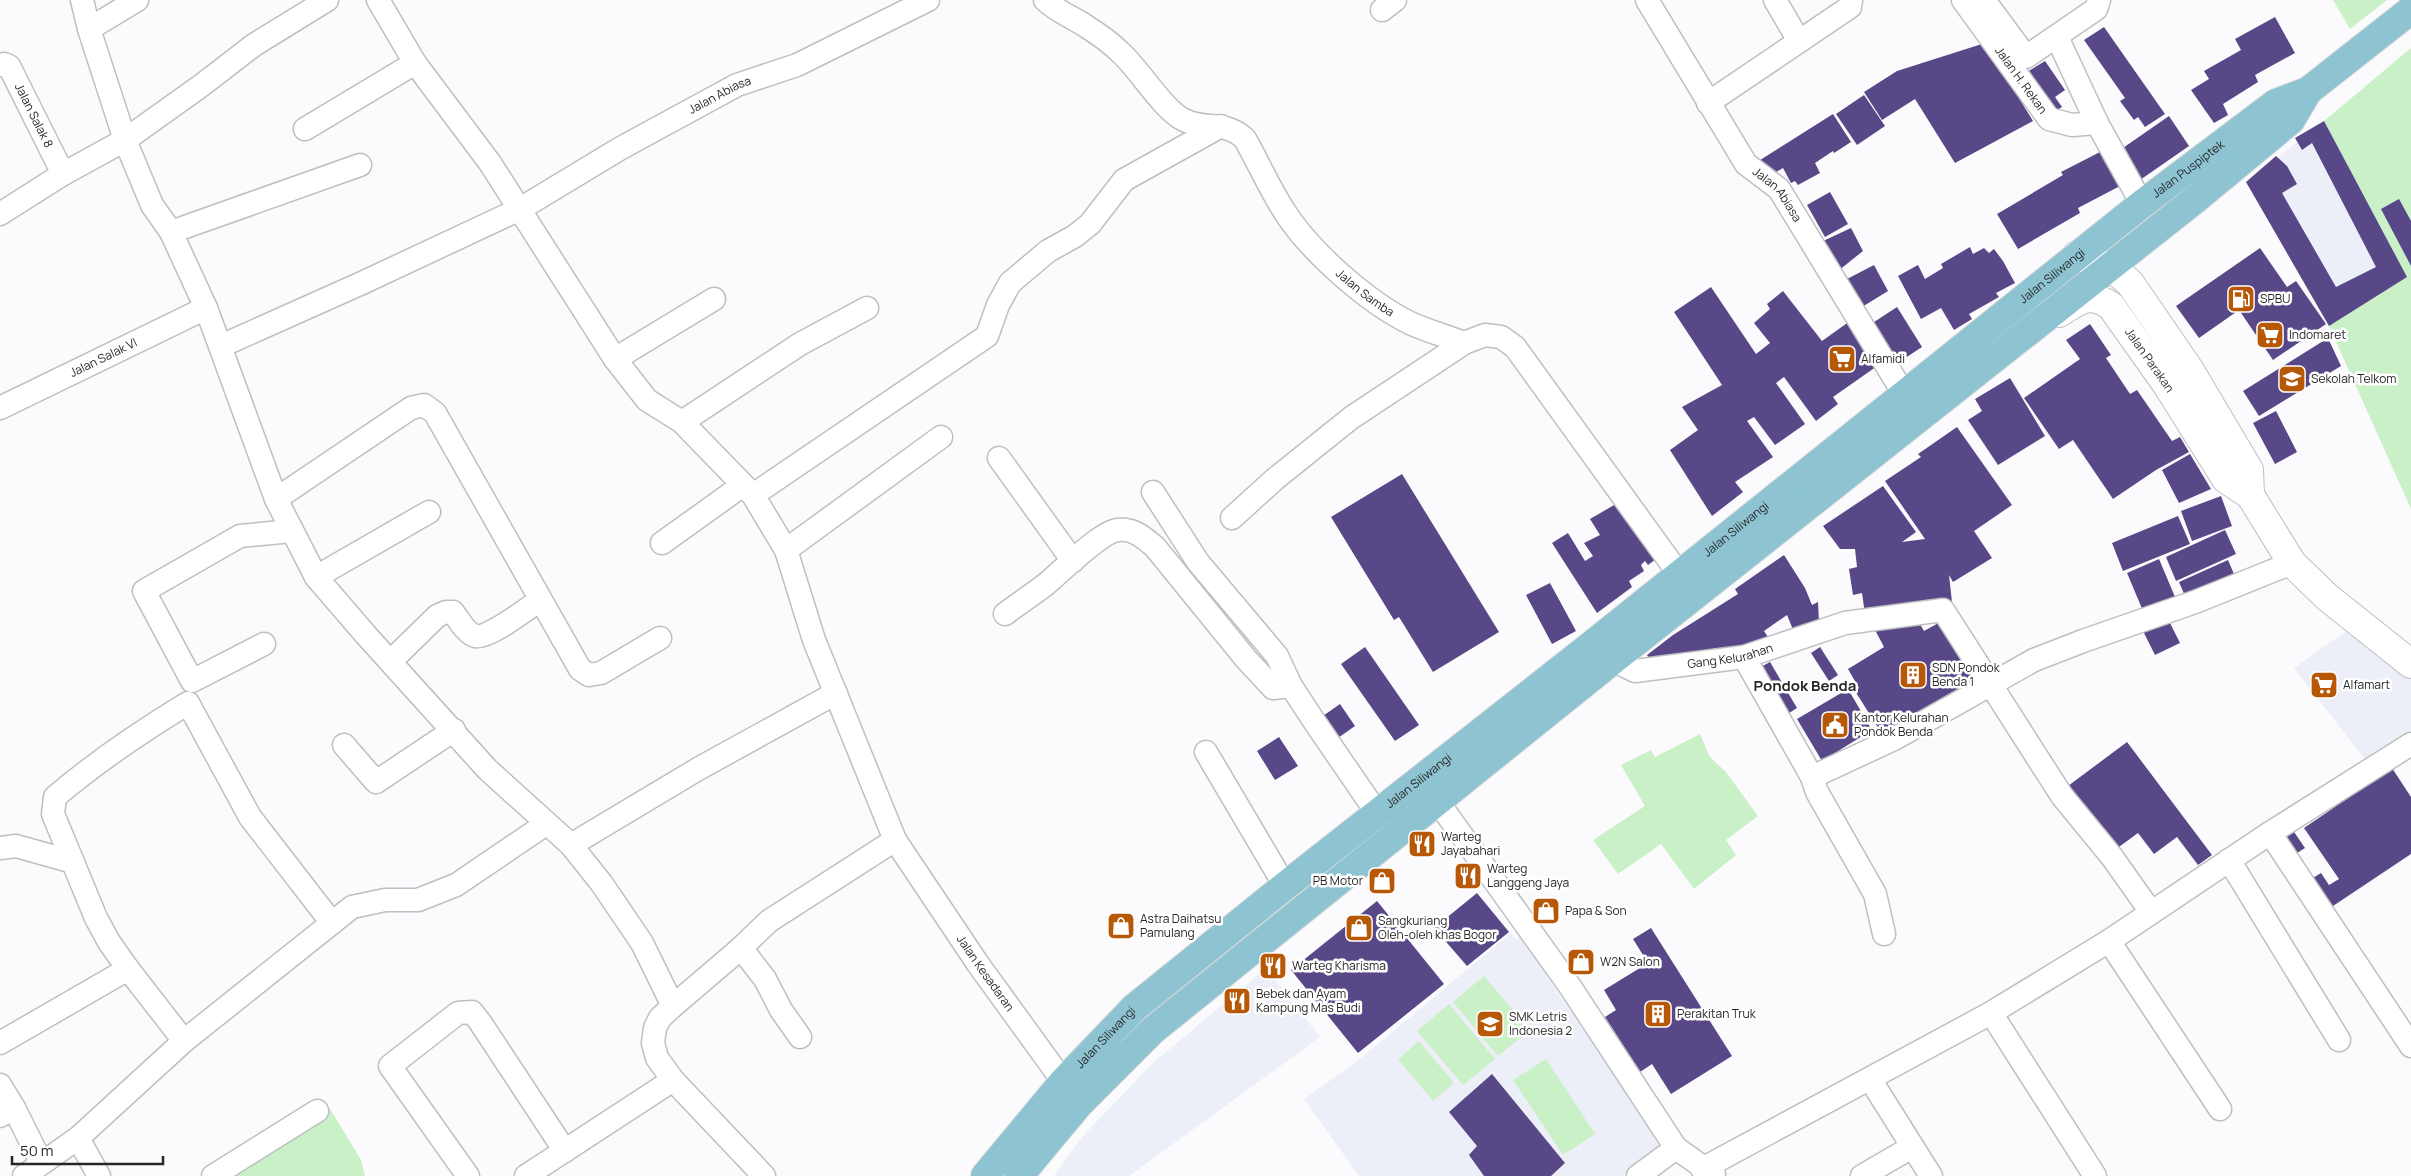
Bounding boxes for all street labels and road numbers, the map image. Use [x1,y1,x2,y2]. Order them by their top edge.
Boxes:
street label: Jalan H. Rekan [1991,43,2052,117]
street label: Jalan Abiasa [685,72,753,118]
street label: Jalan Salak 8 [11,80,58,151]
street label: Jalan Puspiptek [2148,135,2228,202]
street label: Jalan Abiasa [1749,163,1806,225]
street label: Jalan Siliwangi [2015,244,2088,307]
street label: Jalan Samba [1332,265,1398,320]
street label: Jalan Parakan [2121,324,2179,396]
street label: Jalan Salak VI [67,334,140,381]
street label: Jalan Siliwangi [1699,497,1772,560]
street label: Gang Kelurahan [1686,639,1775,672]
street label: Jalan Siliwangi [1382,749,1455,812]
street label: Jalan Kesadaran [953,932,1019,1015]
street label: Jalan Siliwangi [1072,1002,1139,1072]

